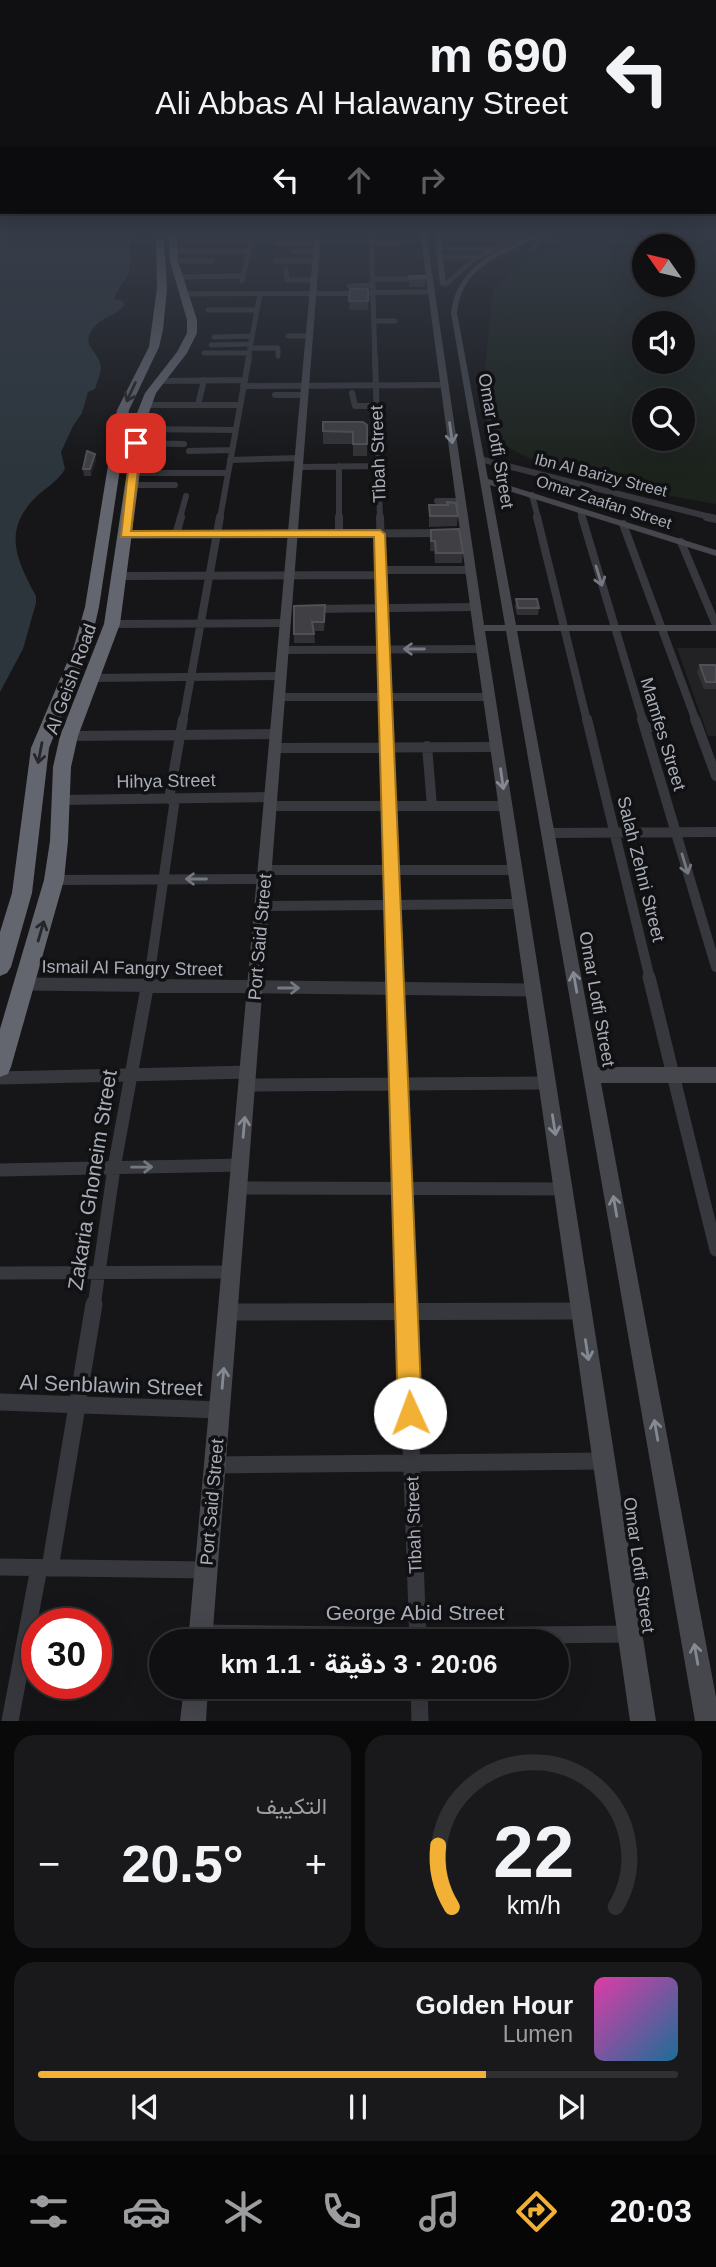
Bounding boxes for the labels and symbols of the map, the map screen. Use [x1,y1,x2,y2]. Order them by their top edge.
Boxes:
north arrow [632,234,695,298]
street label: Omar Lotfi Street [474,372,518,510]
one-way arrow [124,381,137,402]
street label: Tibah Street [366,405,390,503]
pin [106,413,166,473]
one-way arrow [445,421,458,443]
street label: Ibn Al Barizy Street [533,450,670,500]
street label: Omar Zaafan Street [534,472,674,532]
one-way arrow [594,565,607,587]
street label: Al Geish Road [42,621,100,737]
one-way arrow [403,643,426,656]
street label: Mamfes Street [636,675,690,793]
one-way arrow [32,741,46,764]
one-way arrow [496,767,509,790]
street label: Hihya Street [116,770,216,792]
street label: Salah Zehni Street [613,794,669,944]
one-way arrow [680,853,693,875]
one-way arrow [185,872,208,886]
street label: Port Said Street [245,873,275,1001]
one-way arrow [35,920,48,942]
street label: Omar Lotfi Street [575,930,619,1068]
street label: Ismail Al Fangry Street [41,956,223,980]
one-way arrow [567,971,581,994]
one-way arrow [277,981,300,995]
street label: Zakaria Ghoneim Street [63,1068,121,1292]
one-way arrow [547,1113,560,1136]
one-way arrow [238,1116,251,1139]
one-way arrow [130,1161,153,1174]
one-way arrow [608,1195,621,1218]
one-way arrow [581,1338,594,1361]
one-way arrow [217,1367,230,1390]
street label: Al Senblawin Street [19,1370,203,1400]
position arrow [373,1376,447,1450]
one-way arrow [649,1419,662,1442]
street label: Port Said Street [197,1438,227,1566]
street label: Tibah Street [402,1476,426,1574]
street label: Omar Lotfi Street [620,1496,658,1634]
street label: George Abid Street [326,1601,504,1624]
speed limit sign: 30 [21,1608,112,1699]
one-way arrow [689,1643,703,1666]

